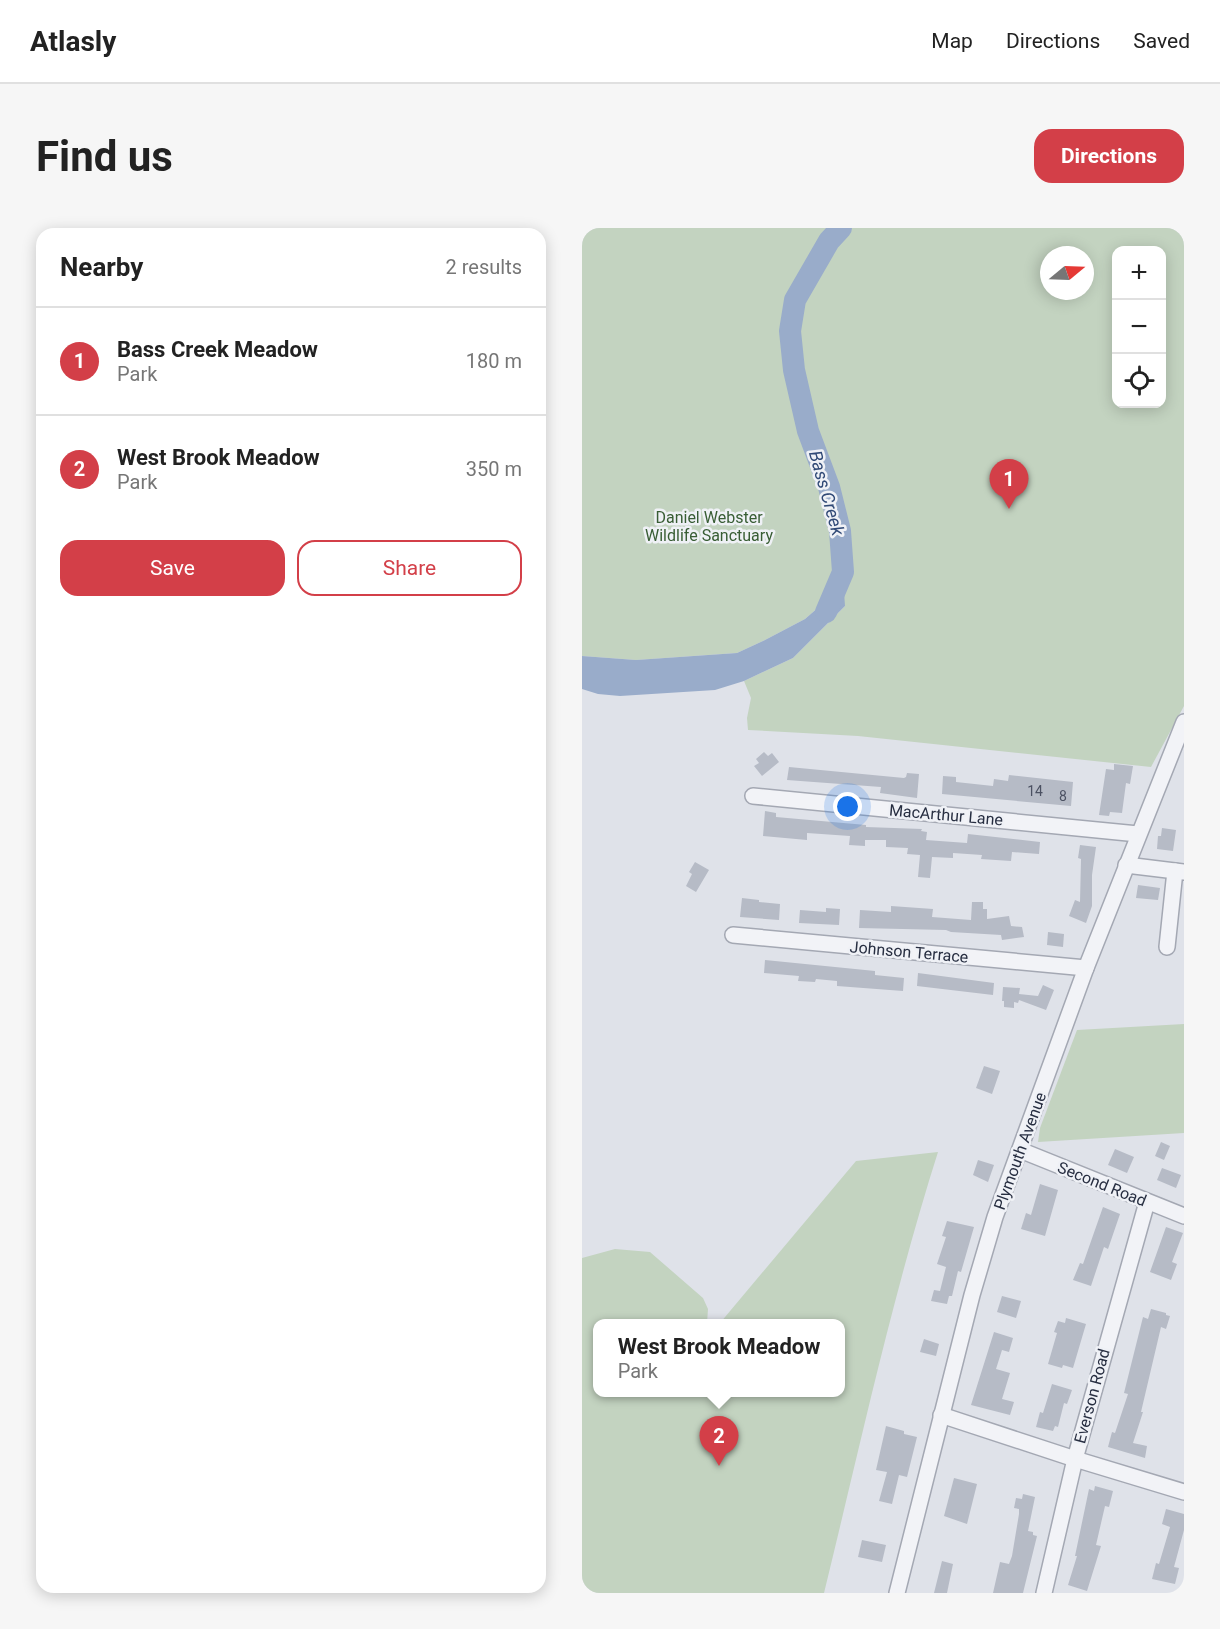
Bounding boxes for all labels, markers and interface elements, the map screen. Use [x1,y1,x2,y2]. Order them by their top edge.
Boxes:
text: Atlasly [30,25,116,58]
text: Map [931,29,973,53]
text: Directions [1006,29,1100,53]
text: Saved [1133,29,1190,53]
button: Directions [1034,129,1184,183]
text: Find us [36,132,173,181]
north arrow [1040,246,1094,300]
map controls [1112,246,1166,408]
button: + [1112,246,1166,300]
text: Nearby [60,252,143,282]
text: 2 results [446,255,522,279]
button: − [1112,300,1166,354]
text: Bass Creek Meadow [117,337,318,362]
text: 1 [74,349,85,373]
text: 180 m [466,349,522,373]
button: locate [1112,354,1166,408]
text: Park [117,362,157,386]
text: West Brook Meadow [117,445,320,470]
water label: Bass Creek [805,448,849,539]
text: 2 [74,457,85,481]
text: 350 m [466,457,522,481]
pin: 1 [990,460,1028,509]
text: Park [117,470,157,494]
park label: Daniel Webster Wildlife Sanctuary [645,508,773,545]
button: Save [60,540,285,596]
button: Share [297,540,522,596]
house number: 14 [1027,783,1043,799]
house number: 8 [1059,788,1067,804]
your location [833,792,862,821]
street label: MacArthur Lane [888,801,1004,829]
street label: Johnson Terrace [849,937,969,967]
street label: Plymouth Avenue [990,1090,1050,1212]
street label: Second Road [1055,1158,1149,1210]
popup [593,1319,845,1397]
text: West Brook Meadow [618,1334,820,1359]
street label: Everson Road [1070,1347,1114,1445]
text: Park [618,1359,658,1383]
pin: 2 [700,1416,738,1466]

